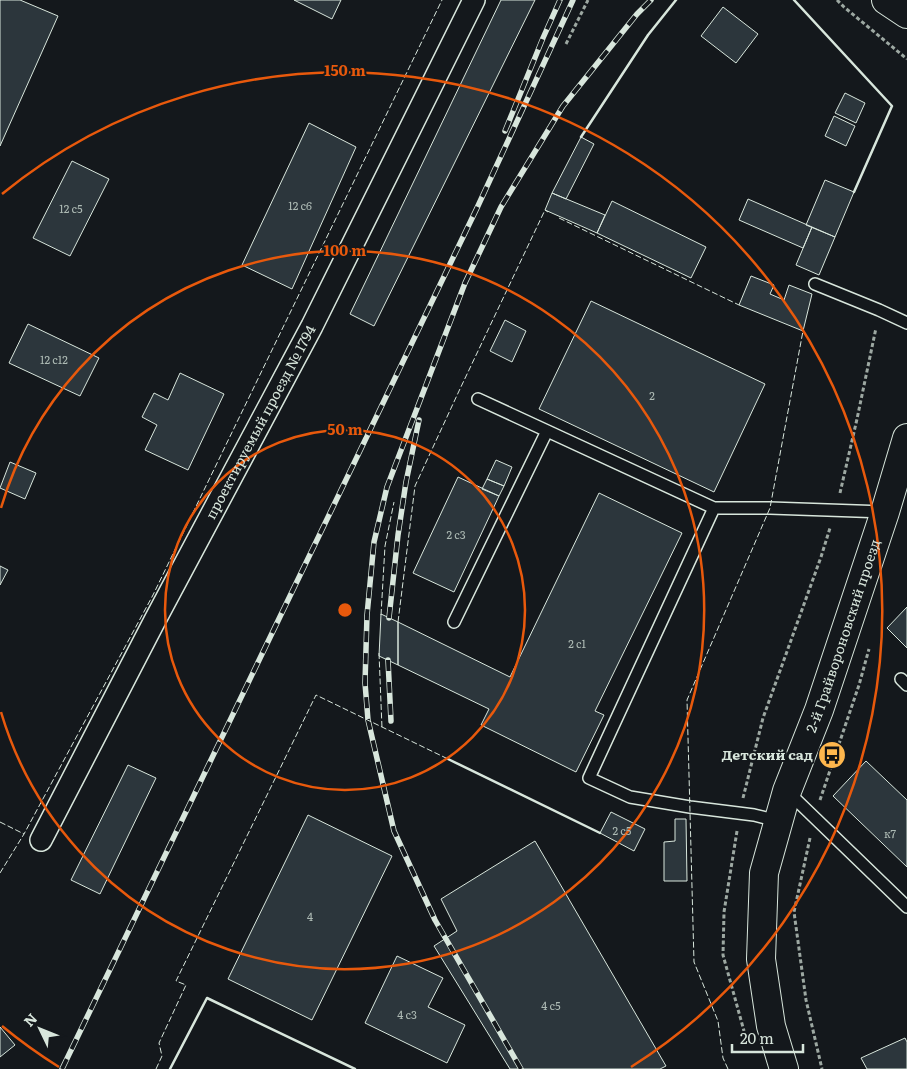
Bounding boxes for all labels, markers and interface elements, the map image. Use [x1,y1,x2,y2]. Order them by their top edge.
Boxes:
text: 150 m [324,58,366,81]
house number: 12 с6 [288,197,312,213]
house number: 12 с5 [59,200,83,216]
text: 100 m [324,238,366,261]
street label: проектируемый проезд № 1794 [200,321,320,522]
house number: 12 с12 [40,351,68,367]
house number: 2 [649,387,655,403]
text: 50 m [327,417,363,440]
house number: 2 с3 [446,526,466,542]
street label: 2-й Грайвороновский проезд [800,536,884,735]
centre of rings [336,601,354,619]
house number: 2 с1 [568,635,586,651]
bus stop icon: Детский сад [817,740,847,770]
place label: Детский сад [722,744,813,764]
house number: 2 с5 [613,822,632,838]
house number: к7 [884,825,896,841]
house number: 4 [307,908,313,924]
house number: 4 с5 [541,997,561,1013]
north arrow [15,1004,65,1054]
house number: 4 с3 [397,1006,417,1022]
text: N [18,1008,41,1031]
scale bar [732,1022,803,1054]
text: 20 m [740,1026,774,1049]

